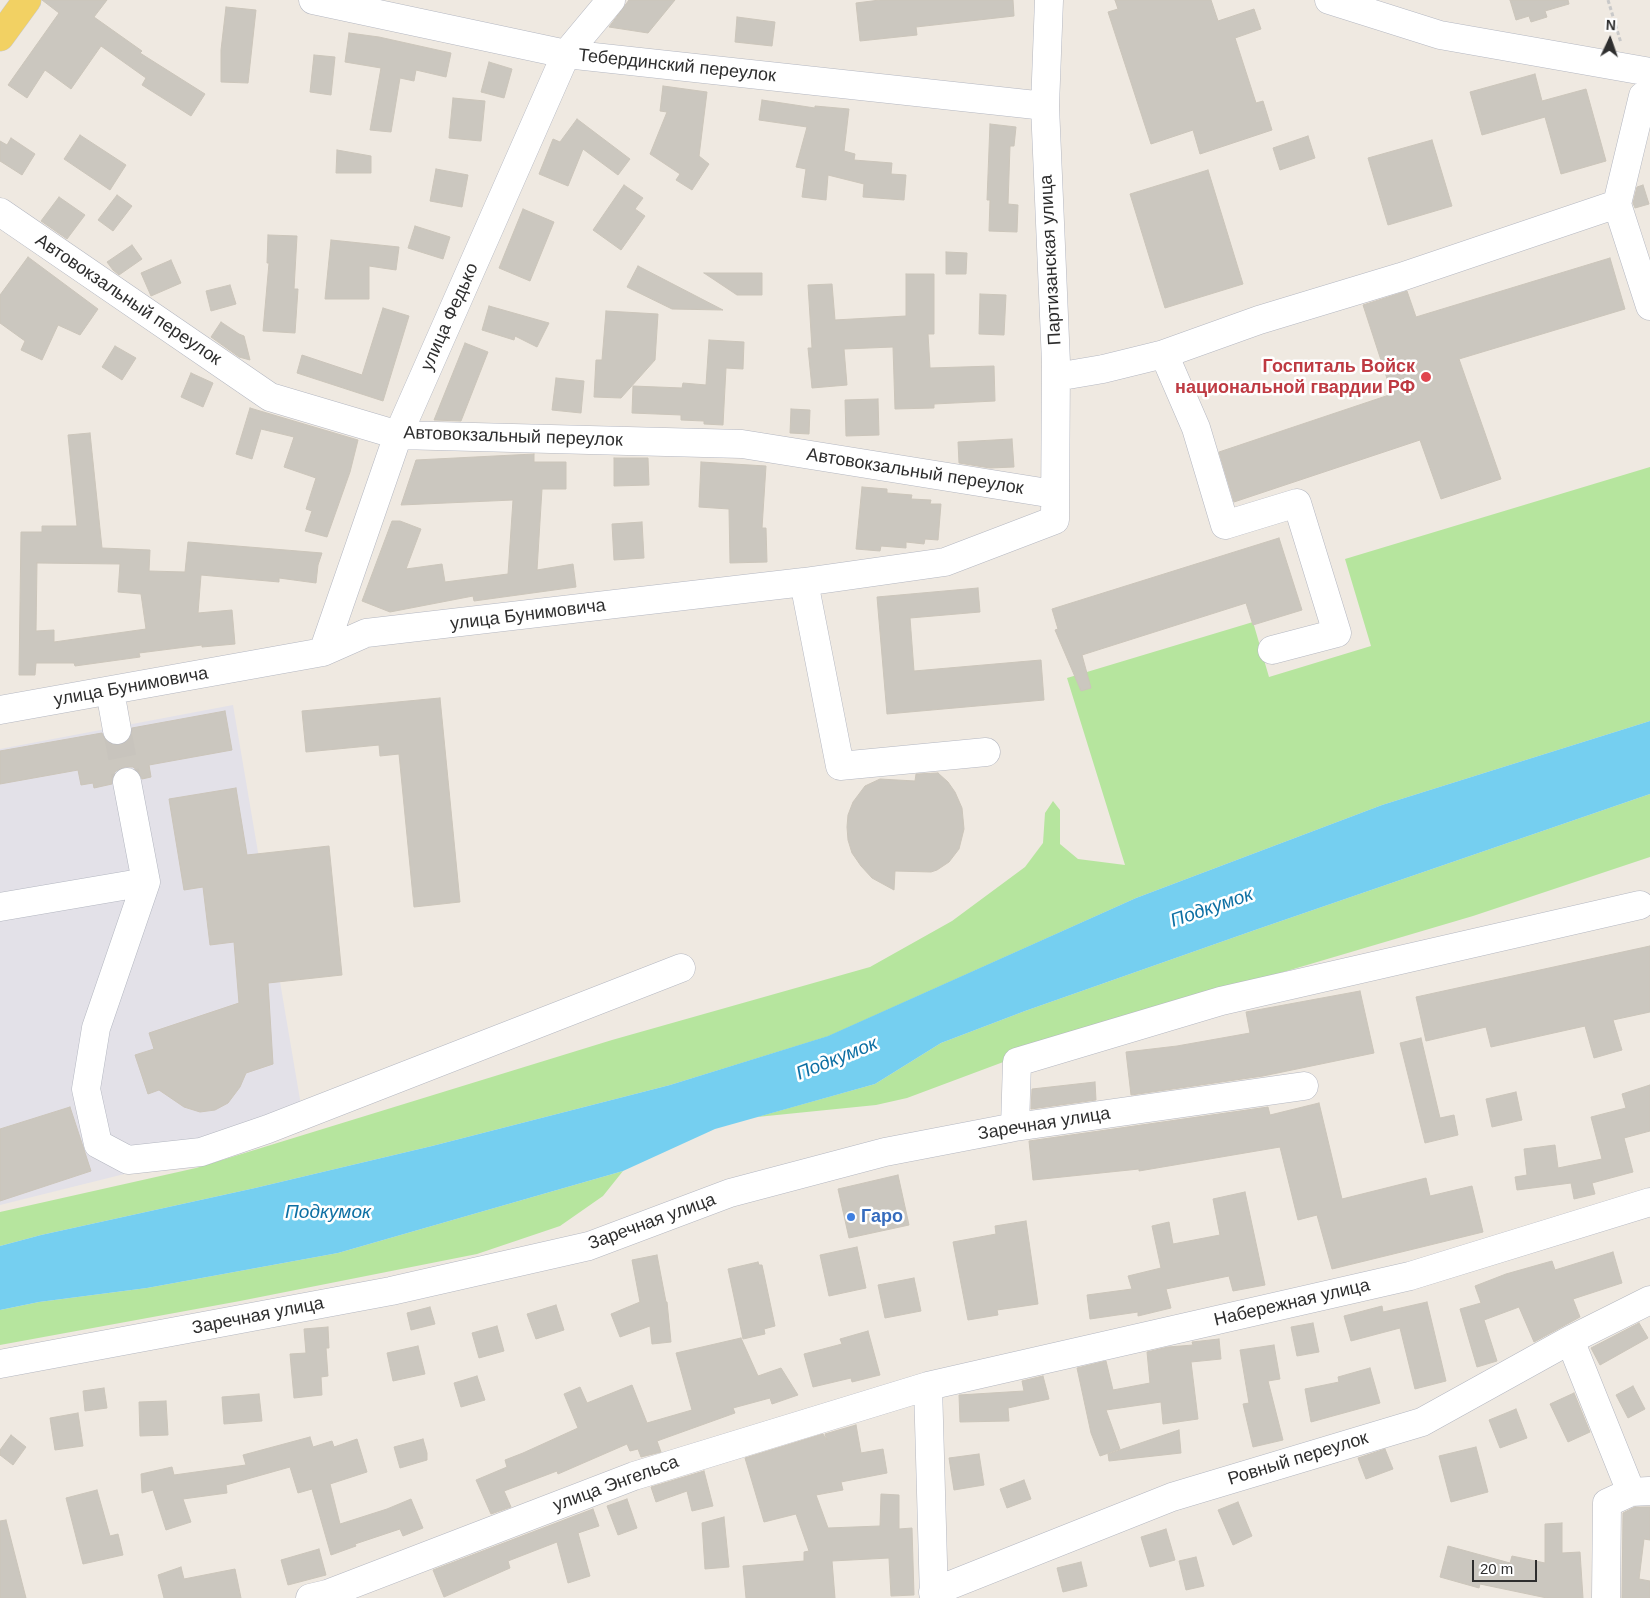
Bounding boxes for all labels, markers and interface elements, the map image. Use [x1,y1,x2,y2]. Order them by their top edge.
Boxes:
north arrow [1585,15,1635,65]
text: N [1605,17,1616,33]
street label: Тебердинский переулок [577,45,777,87]
street label: Партизанская улица [1036,174,1066,346]
street label: Автовокзальный переулок [31,230,225,370]
street label: улица Федько [417,260,483,374]
place label: Госпиталь Войск национальной гвардии РФ [1175,356,1415,398]
marker: Госпиталь Войск национальной гвардии РФ [1419,370,1433,384]
street label: Автовокзальный переулок [403,422,623,452]
street label: Автовокзальный переулок [805,444,1025,500]
street label: улица Бунимовича [449,595,607,635]
street label: улица Бунимовича [52,663,210,711]
water label: Подкумок [1168,883,1256,933]
water label: Подкумок [793,1032,881,1086]
street label: Заречная улица [976,1103,1112,1145]
street label: Заречная улица [585,1189,719,1255]
water label: Подкумок [285,1202,371,1224]
place label: Гаро [861,1206,903,1228]
marker: Гаро [845,1211,857,1223]
street label: Набережная улица [1212,1275,1372,1331]
street label: Заречная улица [190,1293,326,1339]
street label: Ровный переулок [1225,1427,1371,1491]
street label: улица Энгельса [550,1451,682,1517]
scale bar [1475,1550,1540,1582]
text: 20 m [1480,1560,1513,1577]

